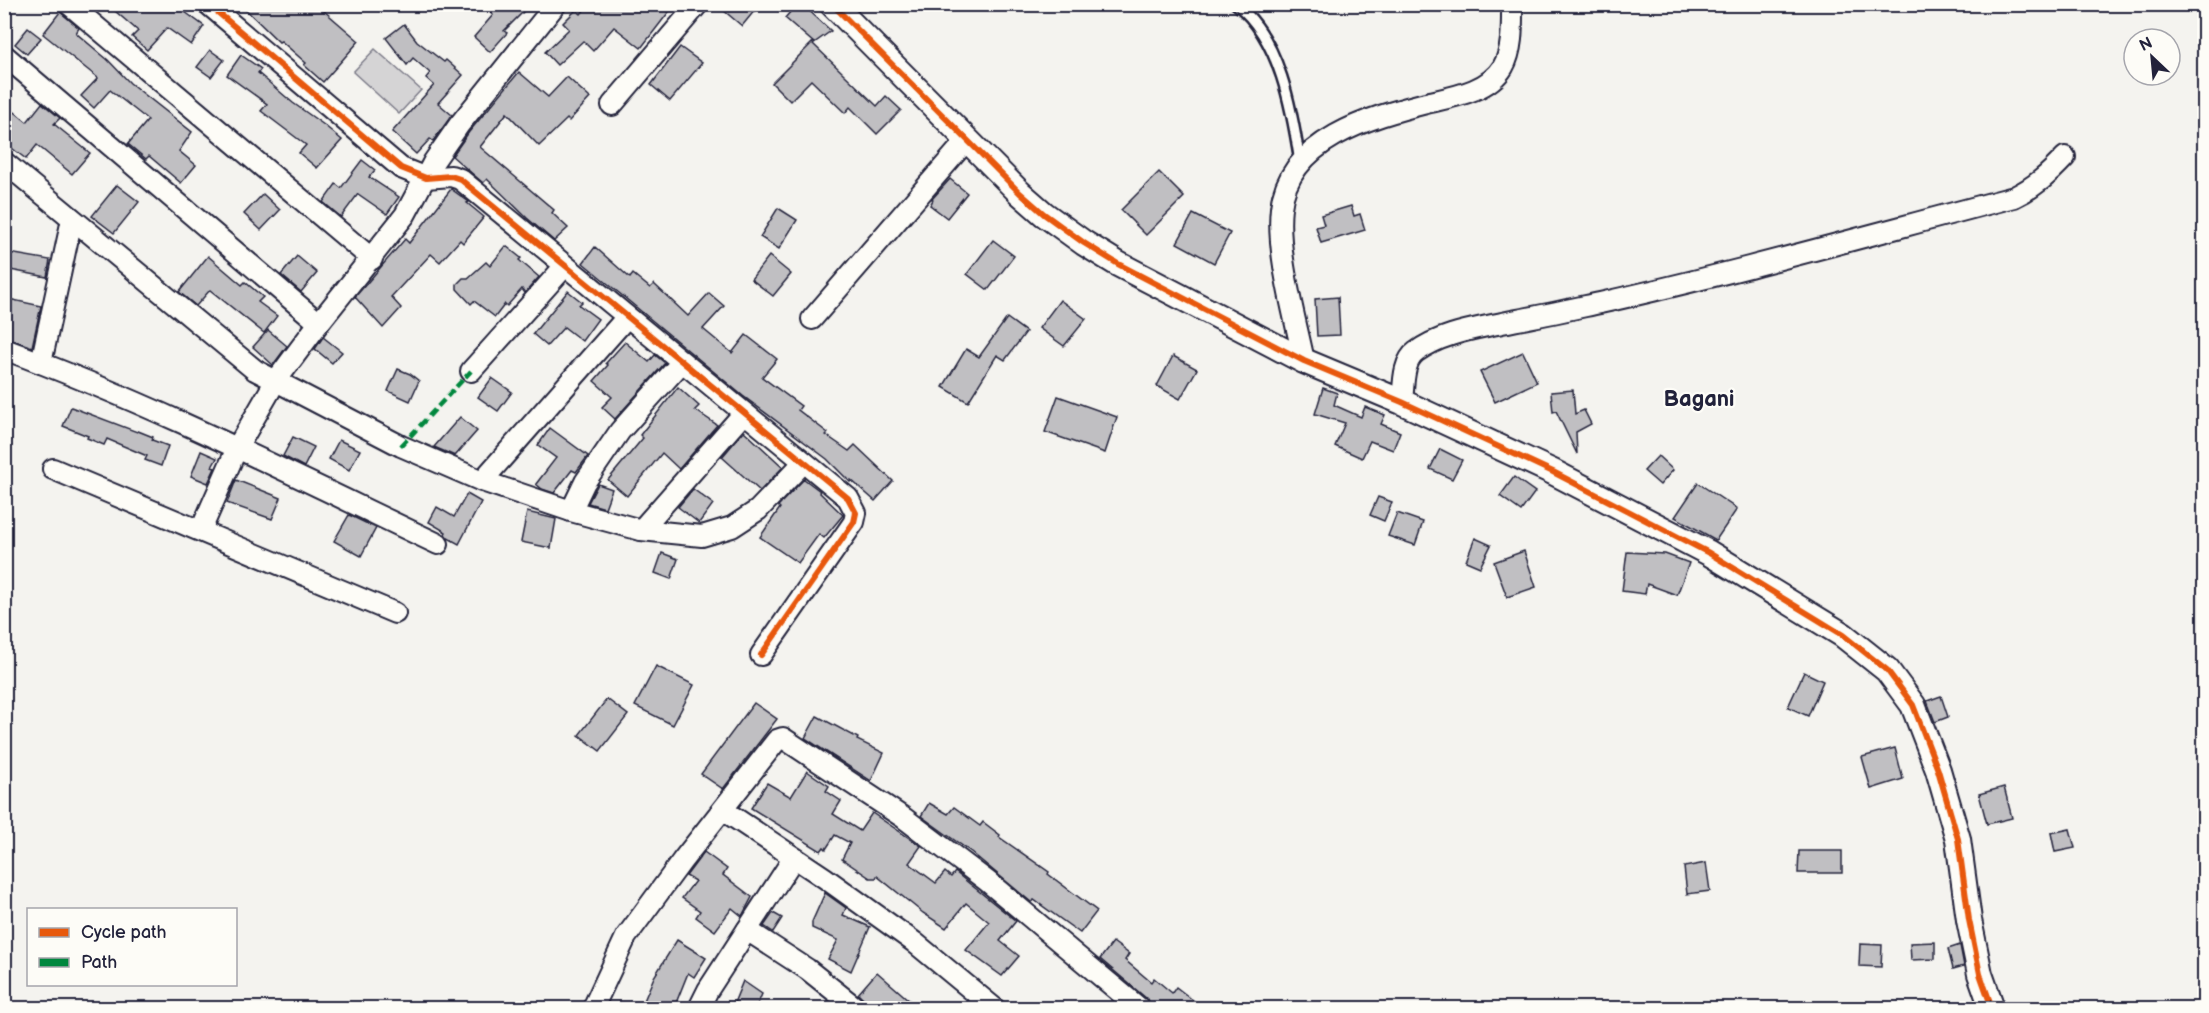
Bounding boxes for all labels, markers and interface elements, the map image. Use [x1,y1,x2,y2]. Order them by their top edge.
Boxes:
north arrow [2122,27,2182,87]
text: N [2137,34,2156,56]
district label: Bagani [1664,386,1734,413]
legend [27,908,237,986]
text: Cycle path [81,922,167,943]
text: Path [81,952,117,973]

